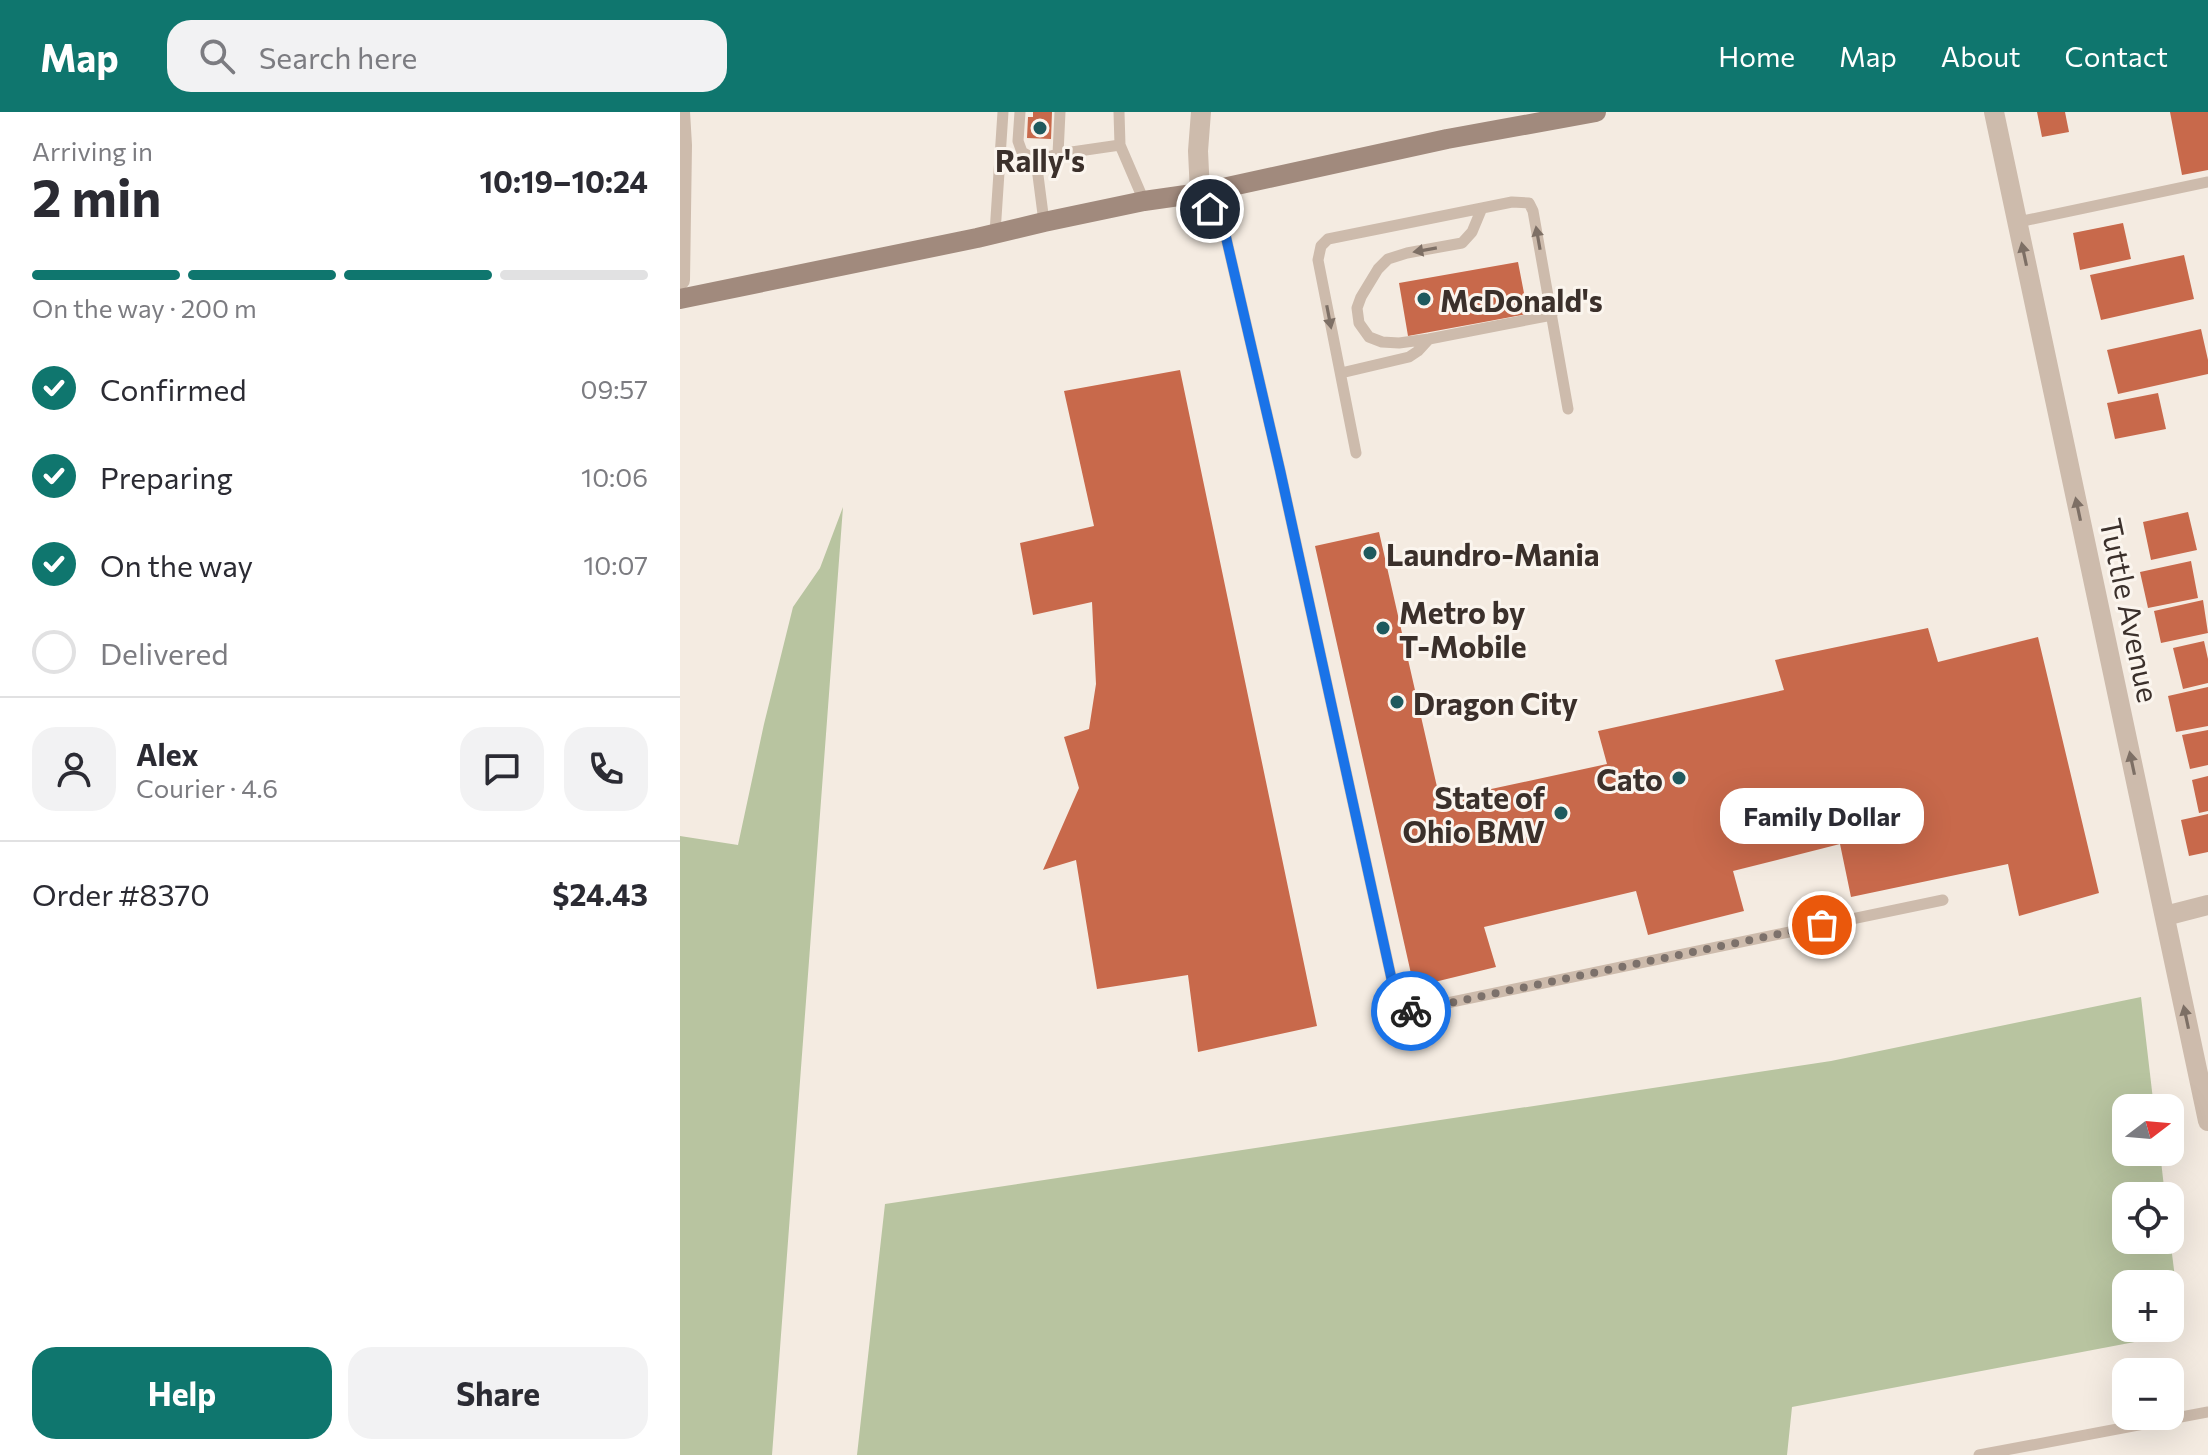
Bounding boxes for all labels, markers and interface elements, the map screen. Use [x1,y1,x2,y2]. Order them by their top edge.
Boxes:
search box [167,20,727,92]
text: Map [40,33,119,80]
icon: search [195,34,239,78]
text: Search here [259,38,417,75]
text: Home [1718,39,1795,73]
text: Map [1839,39,1897,73]
text: About [1941,39,2021,73]
text: Contact [2065,39,2168,73]
marker: Rally's [1031,119,1049,137]
text: Arriving in [32,135,153,166]
place label: Rally's [995,141,1085,178]
text: 10:19–10:24 [480,162,648,199]
text: 2 min [32,164,161,228]
pin [1176,175,1244,243]
icon: home [1188,187,1232,231]
one-way arrow [1531,226,1543,251]
one-way arrow [2018,242,2030,267]
one-way arrow [1413,244,1438,256]
place label: McDonald's [1440,281,1603,318]
marker: McDonald's [1415,290,1433,308]
text: On the way · 200 m [32,292,257,323]
one-way arrow [1323,304,1336,329]
icon: check [32,366,76,410]
text: Confirmed [100,370,247,407]
text: 09:57 [580,373,648,404]
icon: check [32,454,76,498]
text: Preparing [100,458,233,495]
text: 10:06 [581,461,648,492]
one-way arrow [2071,496,2084,521]
street label: Tuttle Avenue [2093,515,2169,705]
place label: Laundro-Mania [1386,535,1600,572]
icon: check [32,542,76,586]
marker: Laundro-Mania [1361,544,1379,562]
text: On the way [100,546,253,583]
text: 10:07 [583,549,648,580]
place label: Metro by T-Mobile [1399,593,1527,664]
marker: Metro by T-Mobile [1374,619,1392,637]
text: Delivered [100,634,229,671]
place label: Dragon City [1413,684,1579,721]
marker: Dragon City [1388,693,1406,711]
button: person [32,727,116,811]
button: chat [460,727,544,811]
button: phone [564,727,648,811]
text: Alex [136,735,199,772]
one-way arrow [2125,750,2138,775]
place label: Cato [1596,760,1663,797]
marker: Cato [1670,769,1688,787]
text: Courier · 4.6 [136,772,278,803]
place label: State of Ohio BMV [1403,778,1546,849]
callout: Family Dollar [1720,789,1924,845]
text: Family Dollar [1743,800,1901,831]
marker: State of Ohio BMV [1552,804,1570,822]
text: Order #8370 [32,875,210,912]
text: $24.43 [552,875,648,912]
pin [1788,891,1856,959]
icon: bag [1800,903,1844,947]
courier [1371,971,1451,1051]
icon: bike [1389,989,1433,1033]
one-way arrow [2179,1005,2192,1030]
north arrow [2112,1094,2184,1166]
map controls [2112,1094,2184,1430]
button: locate [2112,1182,2184,1254]
button: + [2112,1270,2184,1342]
button: Help [32,1347,332,1439]
button: Share [348,1347,648,1439]
button: − [2112,1358,2184,1430]

